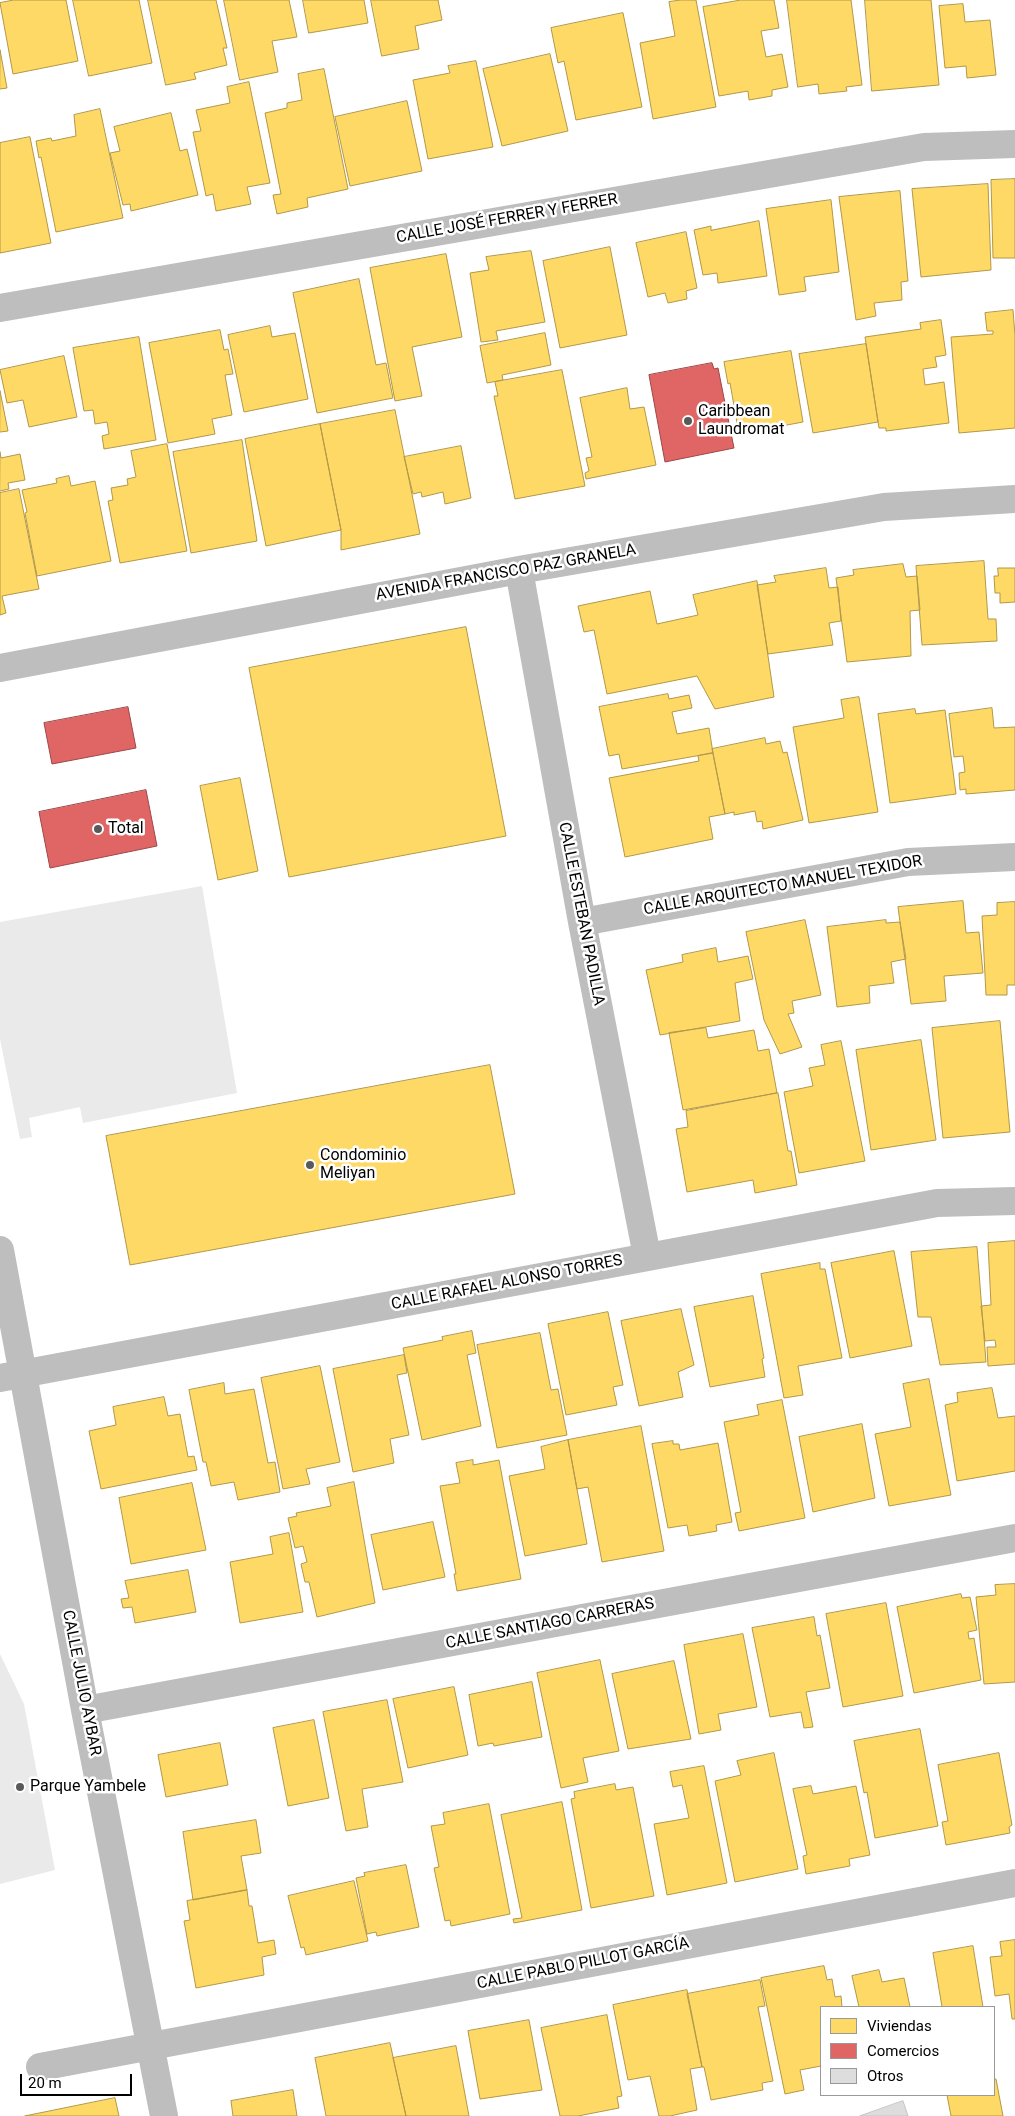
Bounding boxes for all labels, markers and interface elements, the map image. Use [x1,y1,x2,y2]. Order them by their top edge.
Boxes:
street label: CALLE JOSÉ FERRER Y FERRER [395,190,619,248]
place label: Caribbean Laundromat [698,402,784,440]
marker: Caribbean Laundromat [682,415,694,427]
street label: AVENIDA FRANCISCO PAZ GRANELA [374,541,638,605]
place label: Total [108,819,144,839]
street label: CALLE ESTEBAN PADILLA [554,821,608,1007]
marker: Total [92,823,104,835]
street label: CALLE ARQUITECTO MANUEL TEXIDOR [642,852,924,920]
place label: Condominio Meliyan [320,1146,406,1184]
marker: Condominio Meliyan [304,1159,316,1171]
street label: CALLE RAFAEL ALONSO TORRES [390,1251,624,1315]
street label: CALLE SANTIAGO CARRERAS [444,1594,656,1654]
street label: CALLE JULIO AYBAR [57,1609,105,1757]
place label: Parque Yambele [30,1777,146,1797]
marker: Parque Yambele [14,1781,26,1793]
street label: CALLE PABLO PILLOT GARCÍA [475,1934,691,1994]
legend [820,2006,995,2096]
text: Viviendas [867,2017,932,2035]
text: Comercios [867,2042,939,2060]
scale bar [22,2064,135,2096]
text: Otros [867,2067,903,2085]
text: 20 m [28,2074,62,2092]

